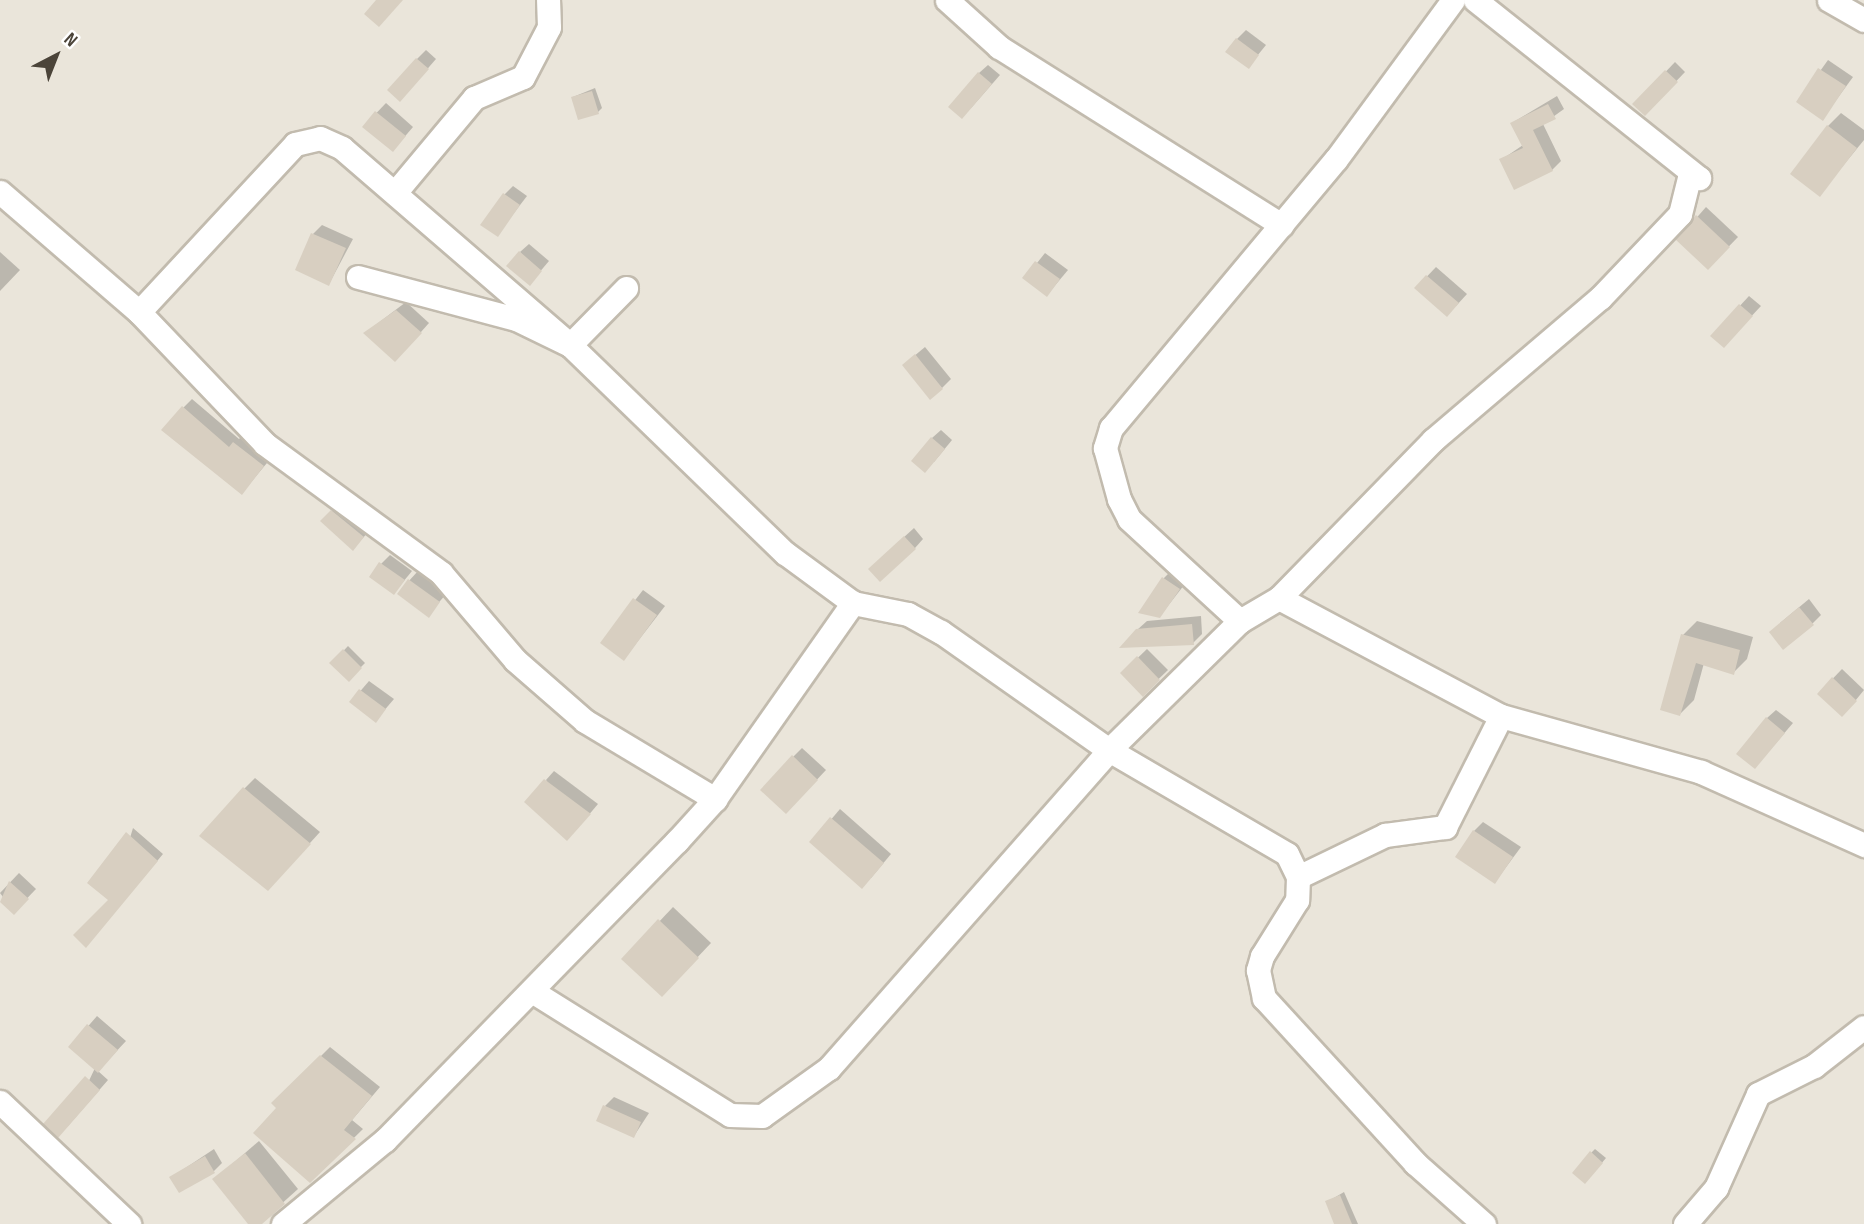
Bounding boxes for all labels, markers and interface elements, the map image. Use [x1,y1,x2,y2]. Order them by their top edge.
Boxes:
north arrow [21,21,91,91]
text: N [59,28,82,52]

